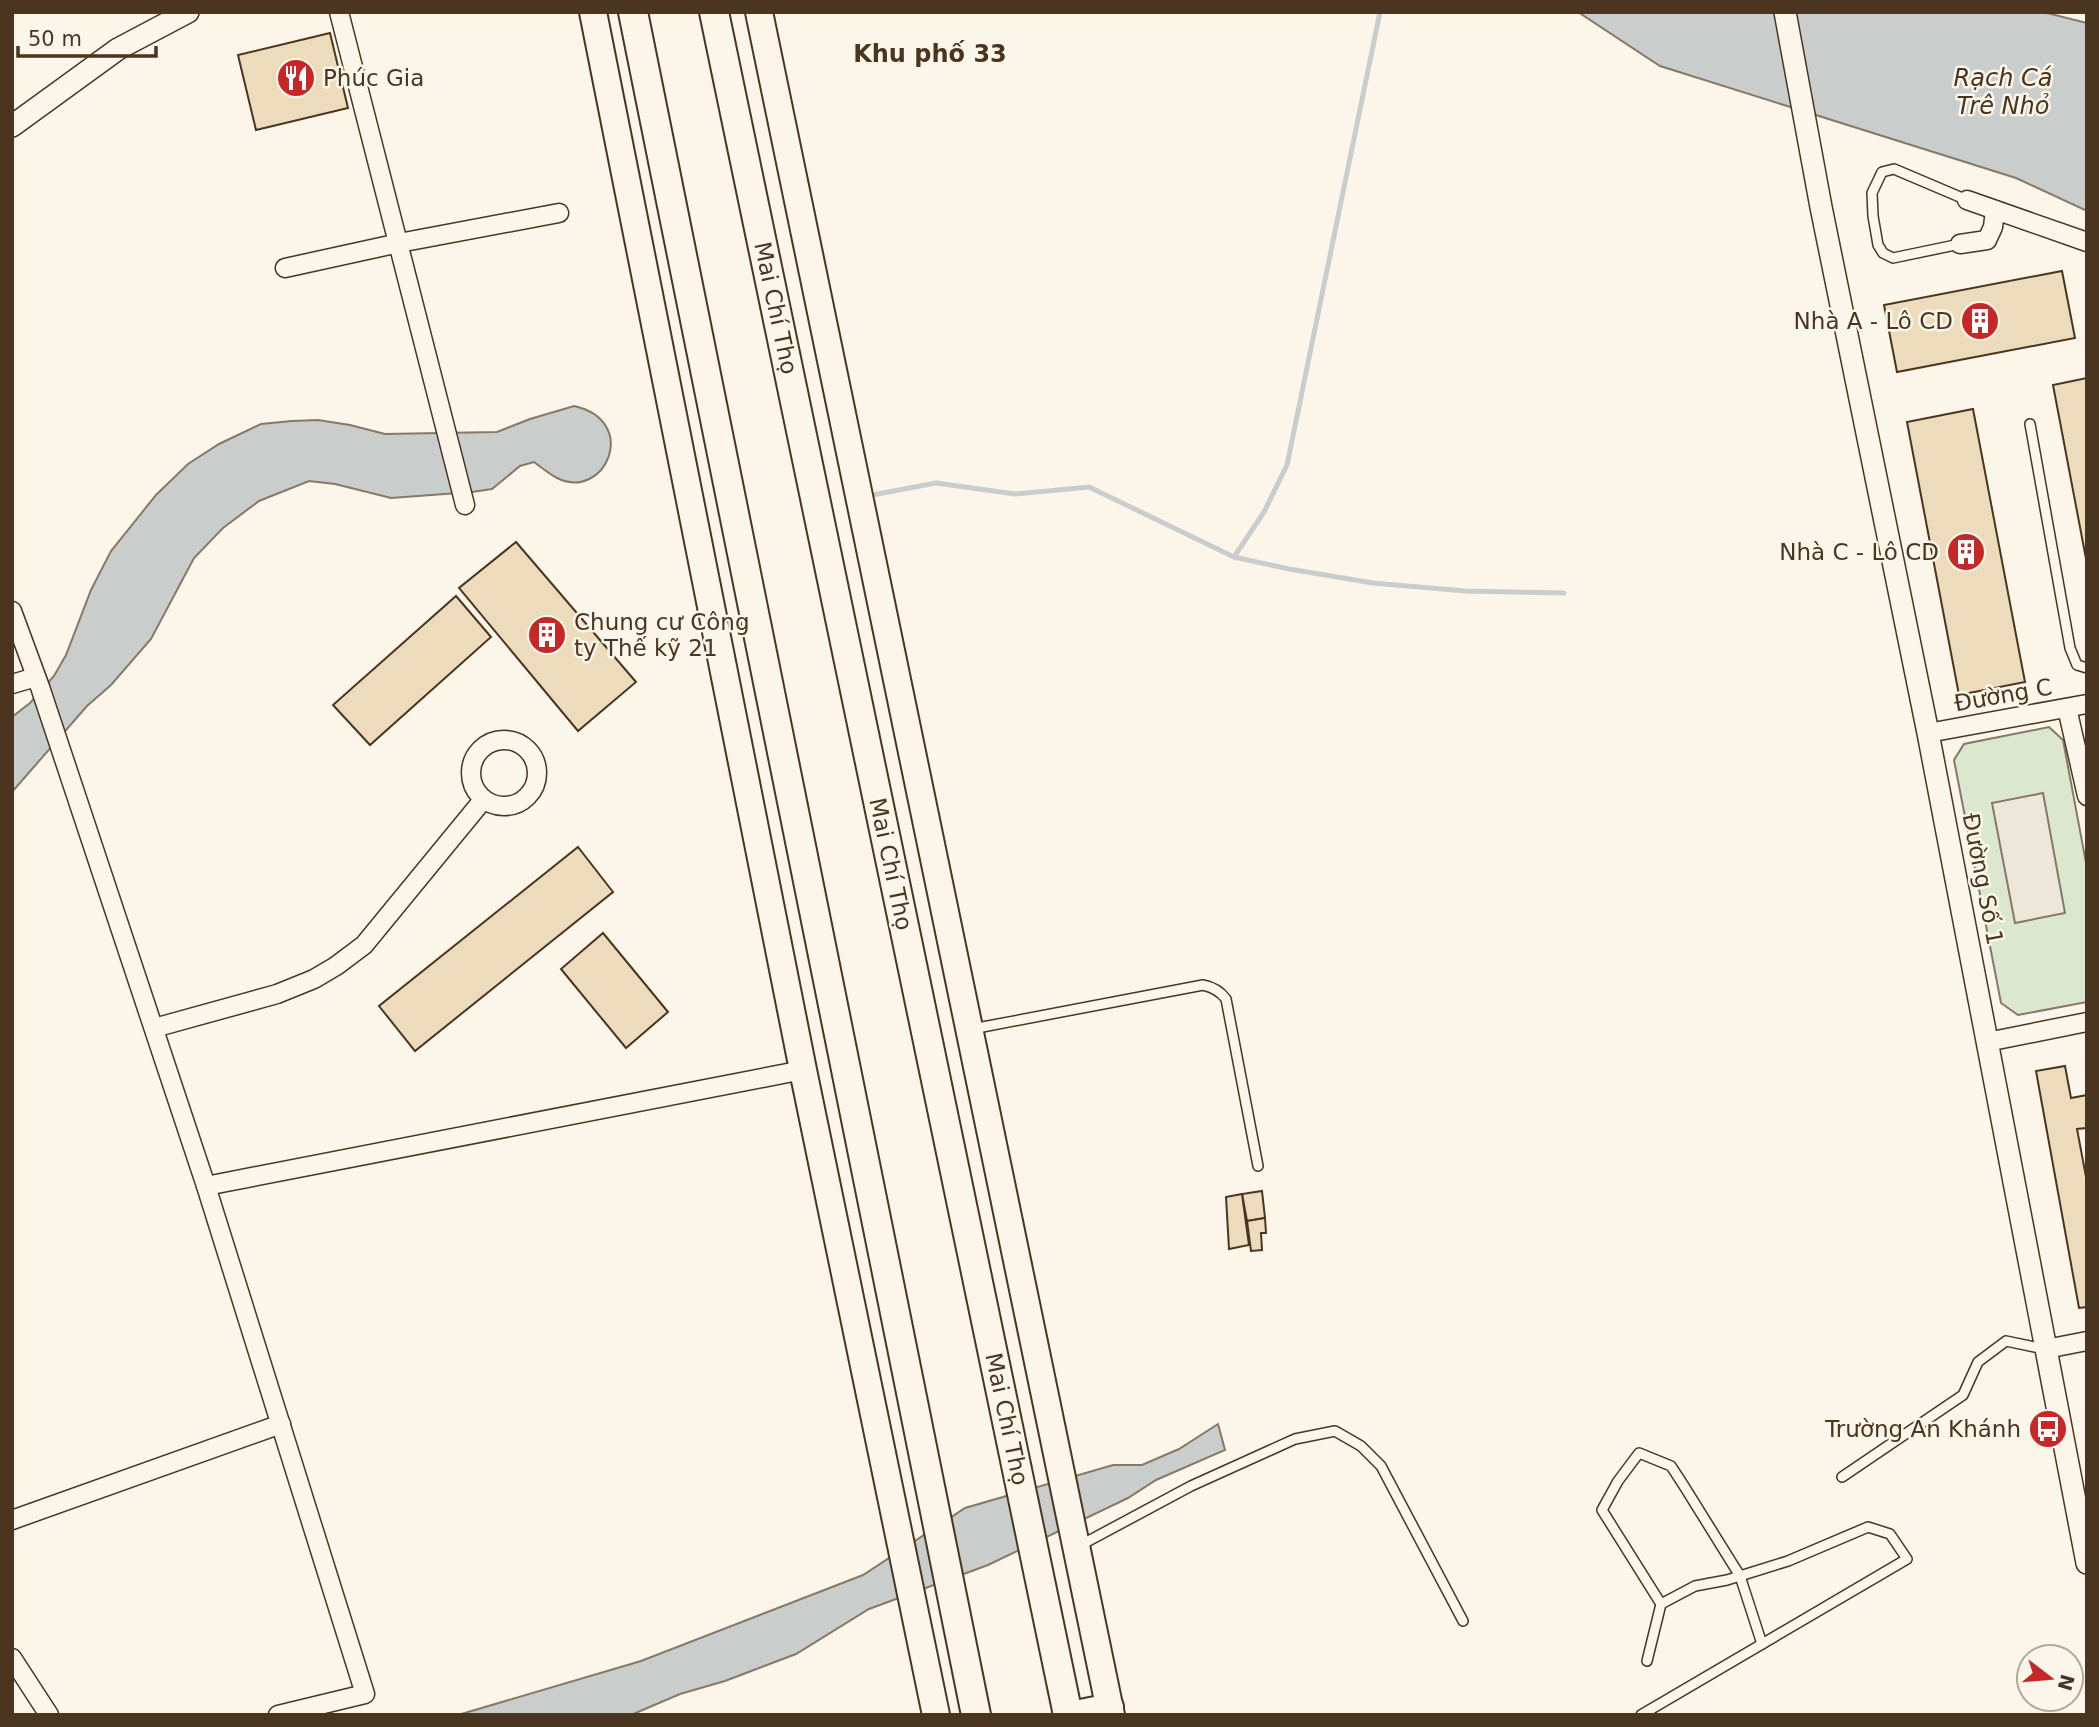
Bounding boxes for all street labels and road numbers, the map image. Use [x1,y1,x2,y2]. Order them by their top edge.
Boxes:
street label: Mai Chí Thọ [749,239,803,377]
street label: Đường C [1952,674,2054,716]
street label: Mai Chí Thọ [864,795,918,933]
street label: Đường Số 1 [1957,811,2009,947]
street label: Mai Chí Thọ [980,1350,1034,1488]

